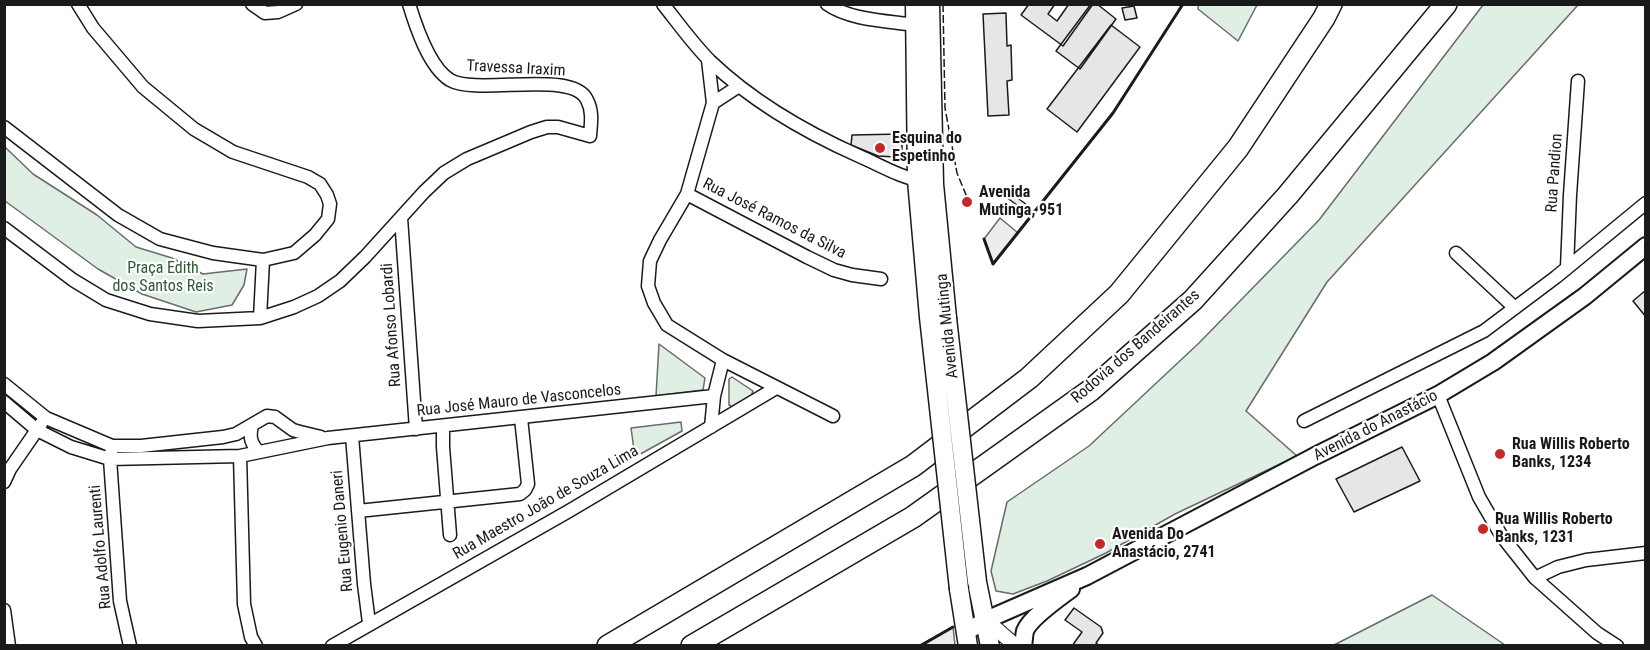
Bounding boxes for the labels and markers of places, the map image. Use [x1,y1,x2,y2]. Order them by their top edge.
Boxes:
place label: Esquina do Espetinho [892,129,962,167]
marker: Esquina do Espetinho [873,141,887,155]
place label: Avenida Mutinga, 951 [979,183,1063,221]
marker: Avenida Mutinga, 951 [960,195,974,209]
place label: Rua Willis Roberto Banks, 1234 [1512,435,1630,473]
marker: Rua Willis Roberto Banks, 1234 [1493,447,1507,461]
place label: Rua Willis Roberto Banks, 1231 [1495,510,1613,548]
marker: Rua Willis Roberto Banks, 1231 [1476,522,1490,536]
place label: Avenida Do Anastácio, 2741 [1112,525,1216,563]
marker: Avenida Do Anastácio, 2741 [1093,537,1107,551]

